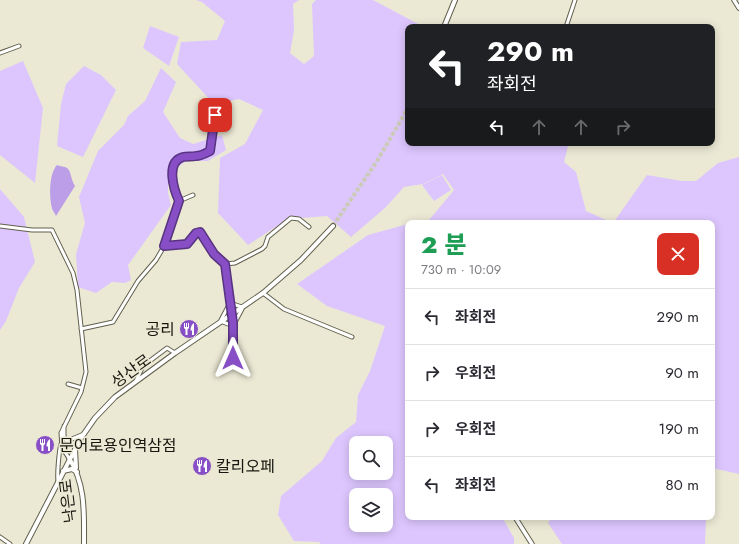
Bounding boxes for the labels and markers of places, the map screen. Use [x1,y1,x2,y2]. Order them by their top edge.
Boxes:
pin [198,98,232,132]
place label: 공리 [146,318,175,341]
restaurant icon: 공리 [178,318,200,340]
restaurant icon: 문어로용인역삼점 [34,434,56,456]
place label: 문어로용인역삼점 [59,434,177,457]
restaurant icon: 칼리오페 [191,455,213,477]
place label: 칼리오페 [216,455,275,478]

